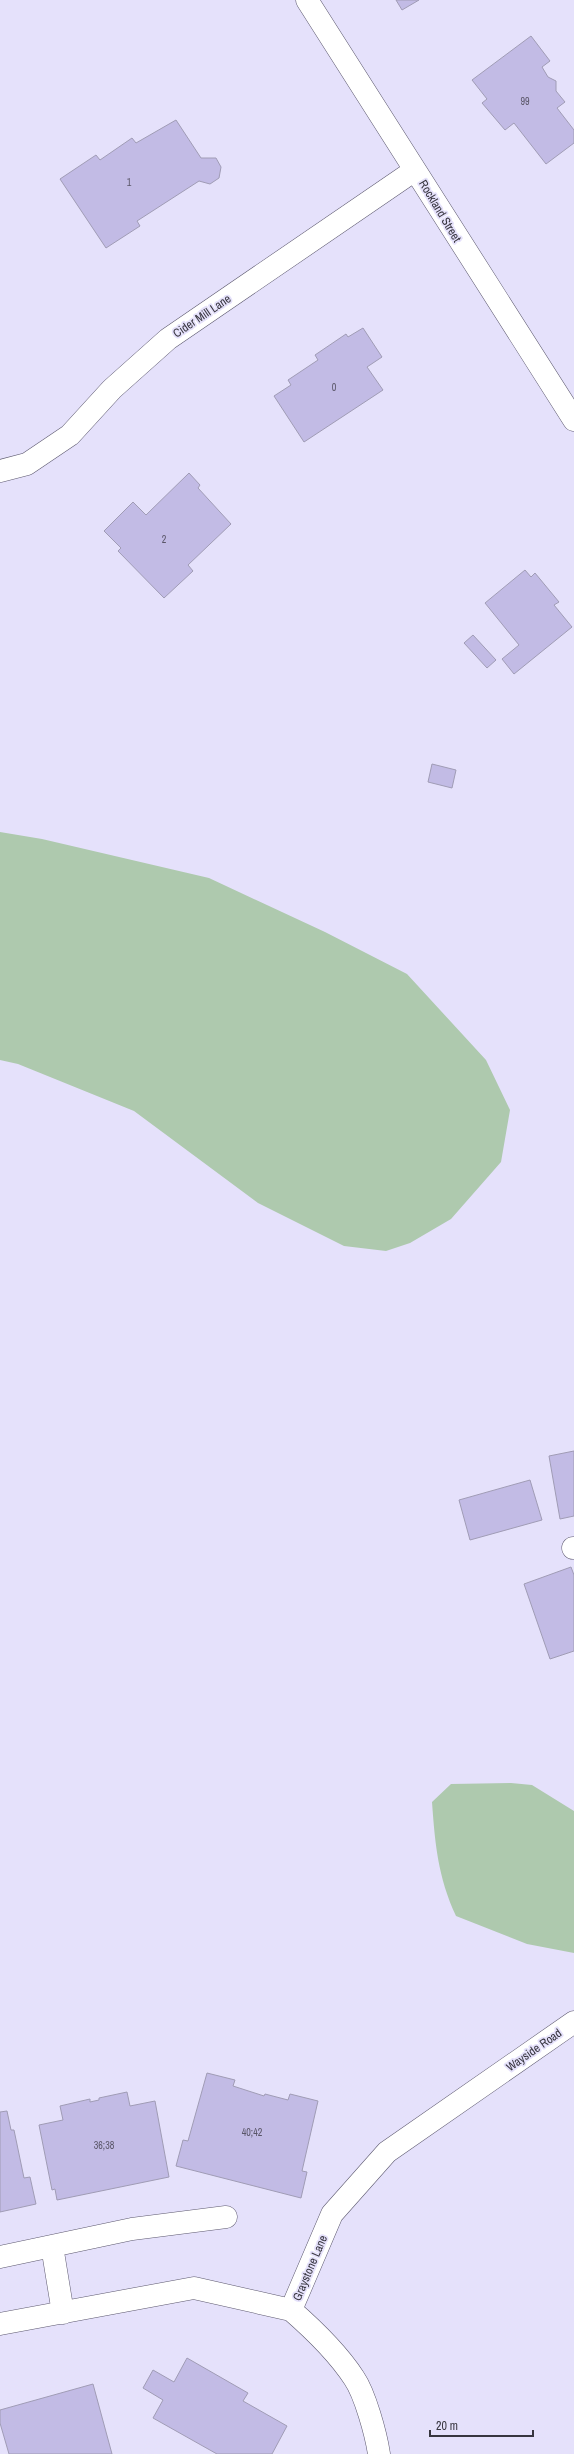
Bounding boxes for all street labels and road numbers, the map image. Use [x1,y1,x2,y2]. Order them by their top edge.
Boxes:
street label: Rockland Street [415,177,465,245]
street label: Cider Mill Lane [170,291,234,341]
street label: Wayside Road [503,2025,565,2075]
street label: Graystone Lane [289,2233,331,2303]

